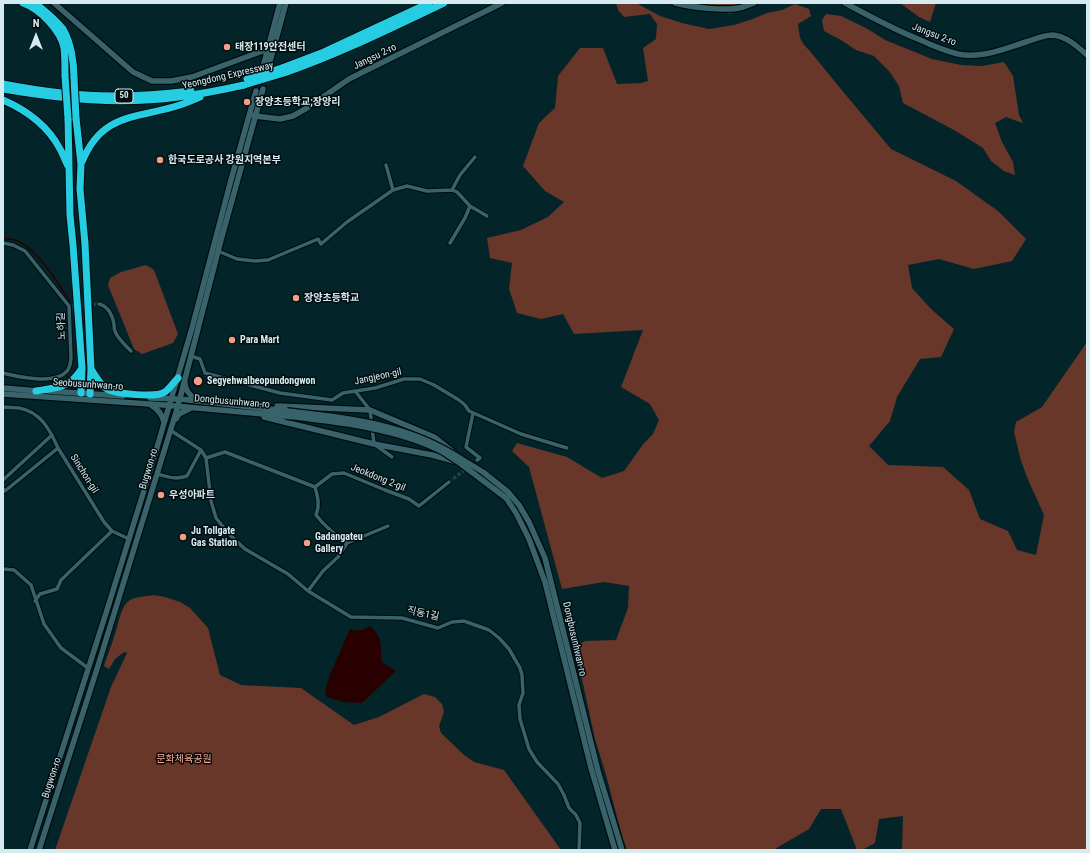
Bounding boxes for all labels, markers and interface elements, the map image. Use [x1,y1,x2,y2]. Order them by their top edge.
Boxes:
north arrow [16,16,56,56]
text: N [33,17,39,30]
street label: Jangsu 2-ro [910,21,958,49]
place label: 태장119안전센터 [235,41,305,53]
street label: Jangsu 2-ro [351,41,399,73]
marker: 태장119안전센터 [222,42,232,52]
street label: Yeongdong Expressway [181,60,275,92]
road number: 50 [115,89,133,103]
place label: 장양초등학교;장양리 [255,96,340,108]
marker: 장양초등학교;장양리 [242,97,252,107]
place label: 한국도로공사 강원지역본부 [168,154,281,166]
marker: 한국도로공사 강원지역본부 [155,155,165,165]
place label: 장양초등학교 [304,292,359,304]
marker: 장양초등학교 [291,293,301,303]
street label: 노하길 [56,312,68,340]
place label: Para Mart [240,334,279,346]
marker: Para Mart [227,335,237,345]
street label: Jangjeon-gil [353,366,403,388]
marker: Segyehwalbeopundongwon [192,375,204,387]
place label: Segyehwalbeopundongwon [207,375,315,387]
street label: Seobusunhwan-ro [53,377,123,393]
street label: Dongbusunhwan-ro [194,393,270,411]
street label: Bugwon-ro [137,447,161,491]
street label: Sinchon-gil [67,452,101,496]
street label: Jeokdong 2-gil [349,462,407,494]
place label: 우성아파트 [169,489,215,501]
marker: 우성아파트 [156,490,166,500]
place label: Ju Tollgate Gas Station [191,525,237,548]
place label: Gadangateu Gallery [315,531,363,554]
marker: Ju Tollgate Gas Station [178,532,188,542]
marker: Gadangateu Gallery [302,538,312,548]
street label: Dongbusunhwan-ro [560,601,588,677]
street label: 직동1길 [406,605,440,623]
park label: 문화체육공원 [156,753,212,765]
street label: Bugwon-ro [40,756,64,800]

